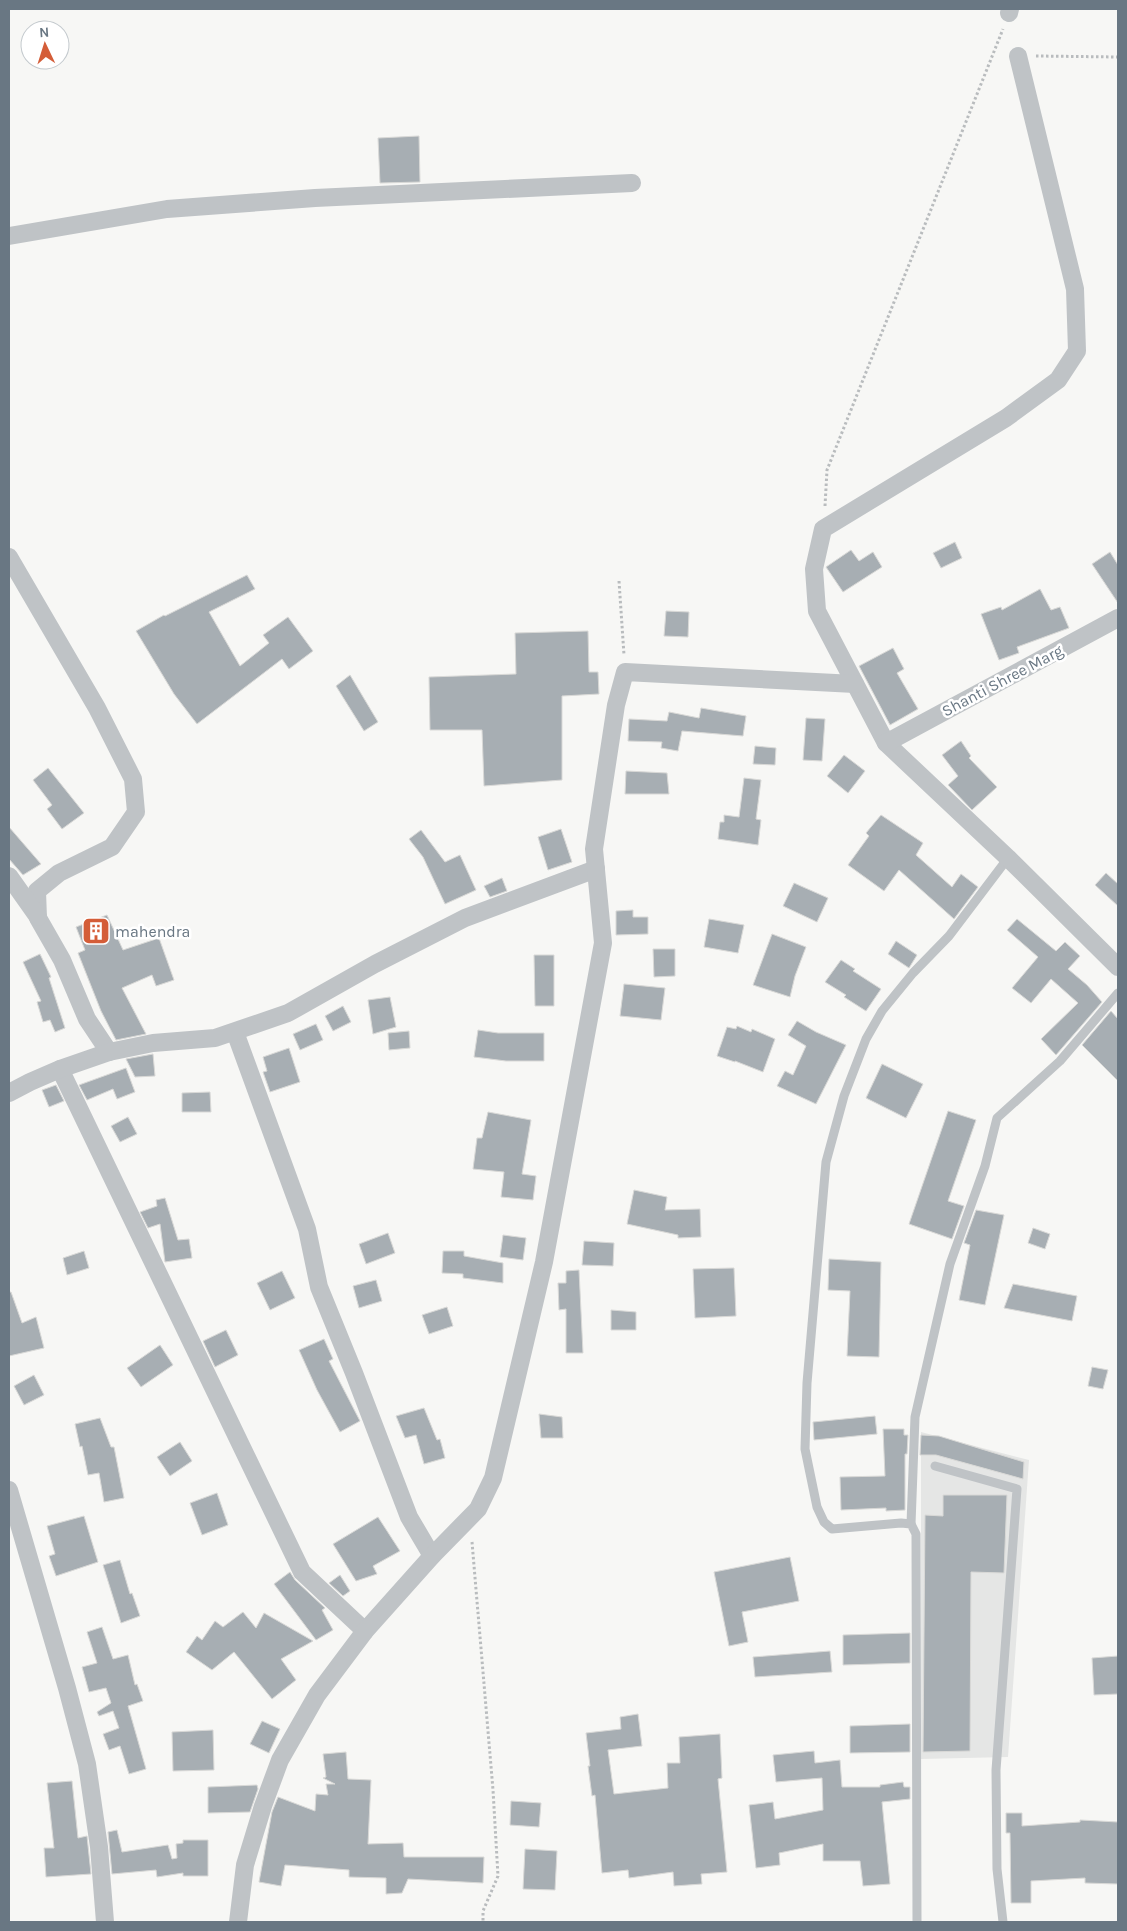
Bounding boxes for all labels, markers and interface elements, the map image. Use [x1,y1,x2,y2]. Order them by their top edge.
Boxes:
north arrow [20,20,70,70]
text: N [39,24,50,41]
street label: Shanti Shree Marg [938,640,1066,720]
building icon: mahendra [81,916,111,946]
place label: mahendra [115,922,190,941]

